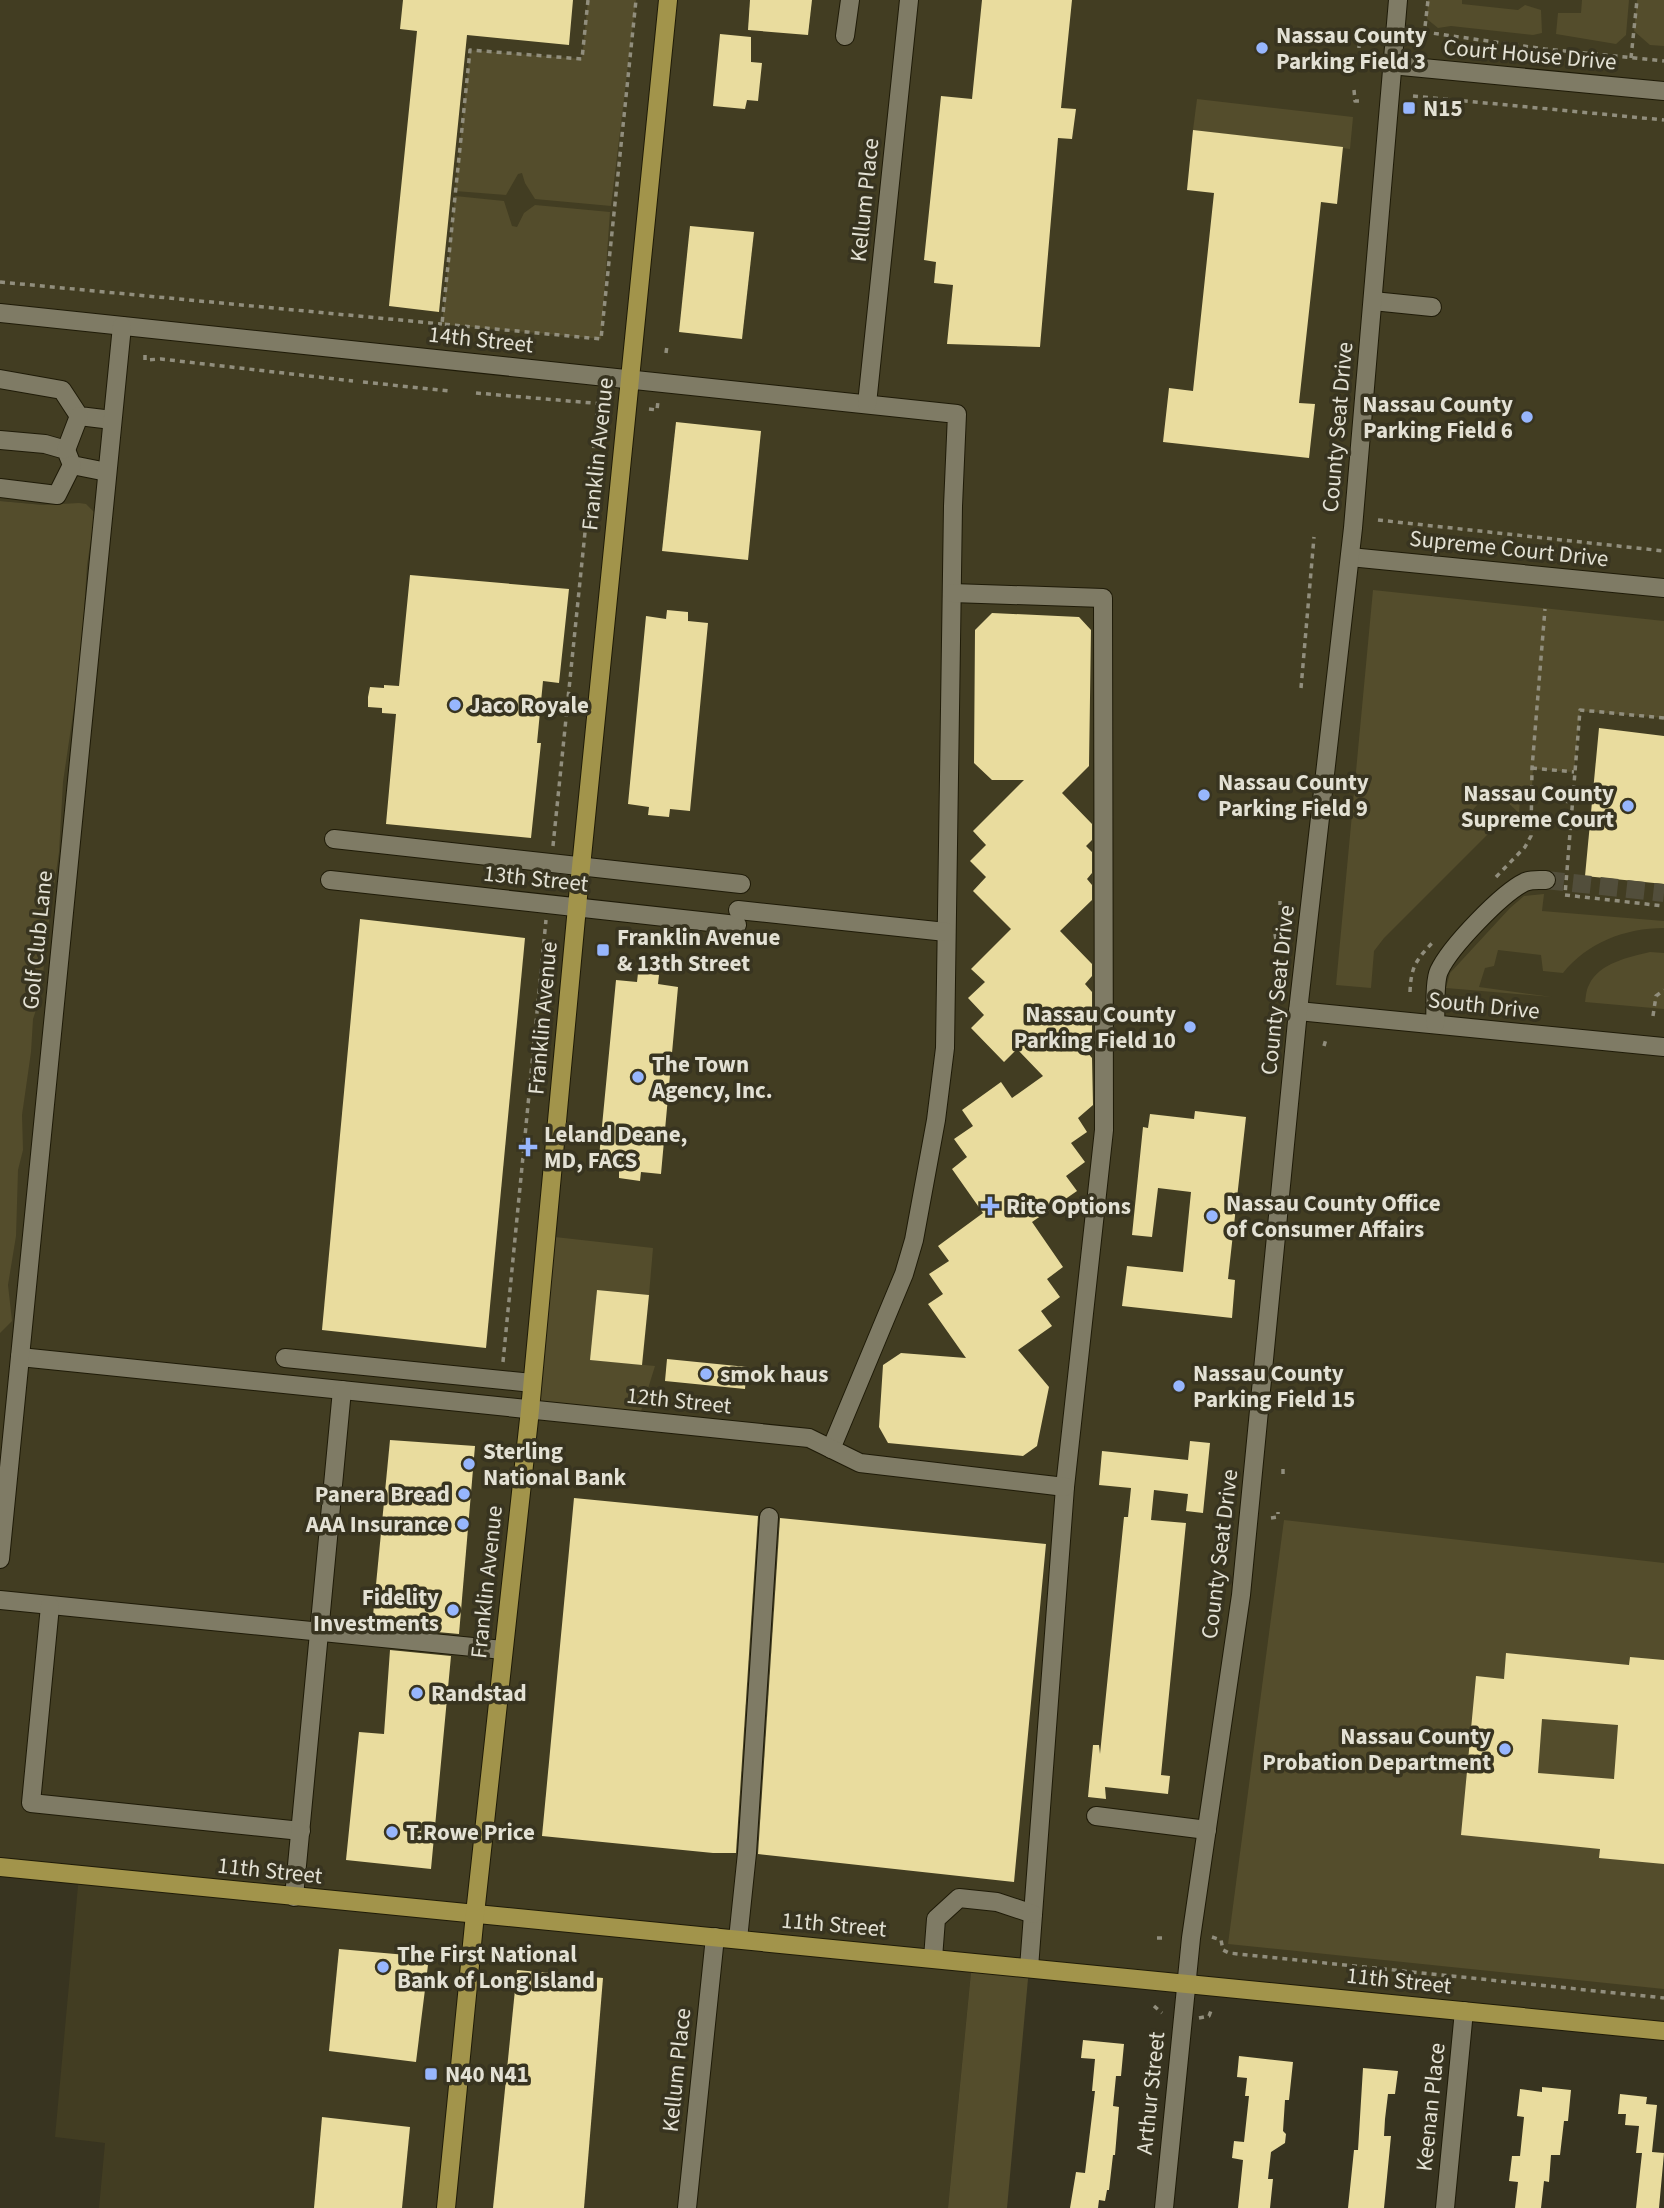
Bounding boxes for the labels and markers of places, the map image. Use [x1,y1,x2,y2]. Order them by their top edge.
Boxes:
place label: Nassau County Parking Field 3 [1276,19,1427,78]
marker: Nassau County Parking Field 3 [1254,40,1270,56]
place label: N15 [1423,92,1463,125]
marker: N15 [1401,100,1417,116]
place label: Nassau County Parking Field 6 [1362,388,1513,447]
marker: Nassau County Parking Field 6 [1519,409,1535,425]
place label: Jaco Royale [469,689,589,722]
marker: Jaco Royale [447,697,463,713]
place label: Nassau County Parking Field 9 [1218,766,1369,825]
place label: Nassau County Supreme Court [1461,777,1614,836]
marker: Nassau County Parking Field 9 [1196,787,1212,803]
marker: Nassau County Supreme Court [1620,798,1636,814]
place label: Franklin Avenue & 13th Street [617,921,780,980]
marker: Franklin Avenue & 13th Street [595,942,611,958]
place label: Nassau County Parking Field 10 [1014,998,1176,1057]
marker: Nassau County Parking Field 10 [1182,1019,1198,1035]
place label: The Town Agency, Inc. [651,1048,773,1107]
marker: The Town Agency, Inc. [630,1069,646,1085]
place label: Leland Deane, MD, FACS [544,1118,688,1177]
marker: Leland Deane, MD, FACS [518,1137,538,1157]
place label: Nassau County Office of Consumer Affairs [1226,1187,1441,1246]
place label: Rite Options [1006,1190,1131,1223]
marker: Rite Options [980,1196,1000,1216]
marker: Nassau County Office of Consumer Affairs [1204,1208,1220,1224]
place label: Nassau County Parking Field 15 [1193,1357,1355,1416]
place label: smok haus [720,1358,828,1391]
marker: smok haus [698,1366,714,1382]
marker: Nassau County Parking Field 15 [1171,1378,1187,1394]
place label: Sterling National Bank [483,1435,627,1494]
marker: Sterling National Bank [461,1456,477,1472]
place label: Panera Bread [315,1478,450,1511]
marker: Panera Bread [456,1486,472,1502]
place label: AAA Insurance [305,1508,449,1541]
marker: AAA Insurance [455,1516,471,1532]
place label: Fidelity Investments [313,1581,439,1640]
marker: Fidelity Investments [445,1602,461,1618]
place label: Randstad [431,1677,527,1710]
marker: Randstad [409,1685,425,1701]
place label: Nassau County Probation Department [1262,1720,1491,1779]
marker: Nassau County Probation Department [1497,1741,1513,1757]
place label: T.Rowe Price [406,1816,535,1849]
marker: T.Rowe Price [384,1824,400,1840]
place label: The First National Bank of Long Island [397,1938,595,1997]
marker: The First National Bank of Long Island [375,1959,391,1975]
place label: N40 N41 [445,2058,529,2091]
marker: N40 N41 [423,2066,439,2082]

